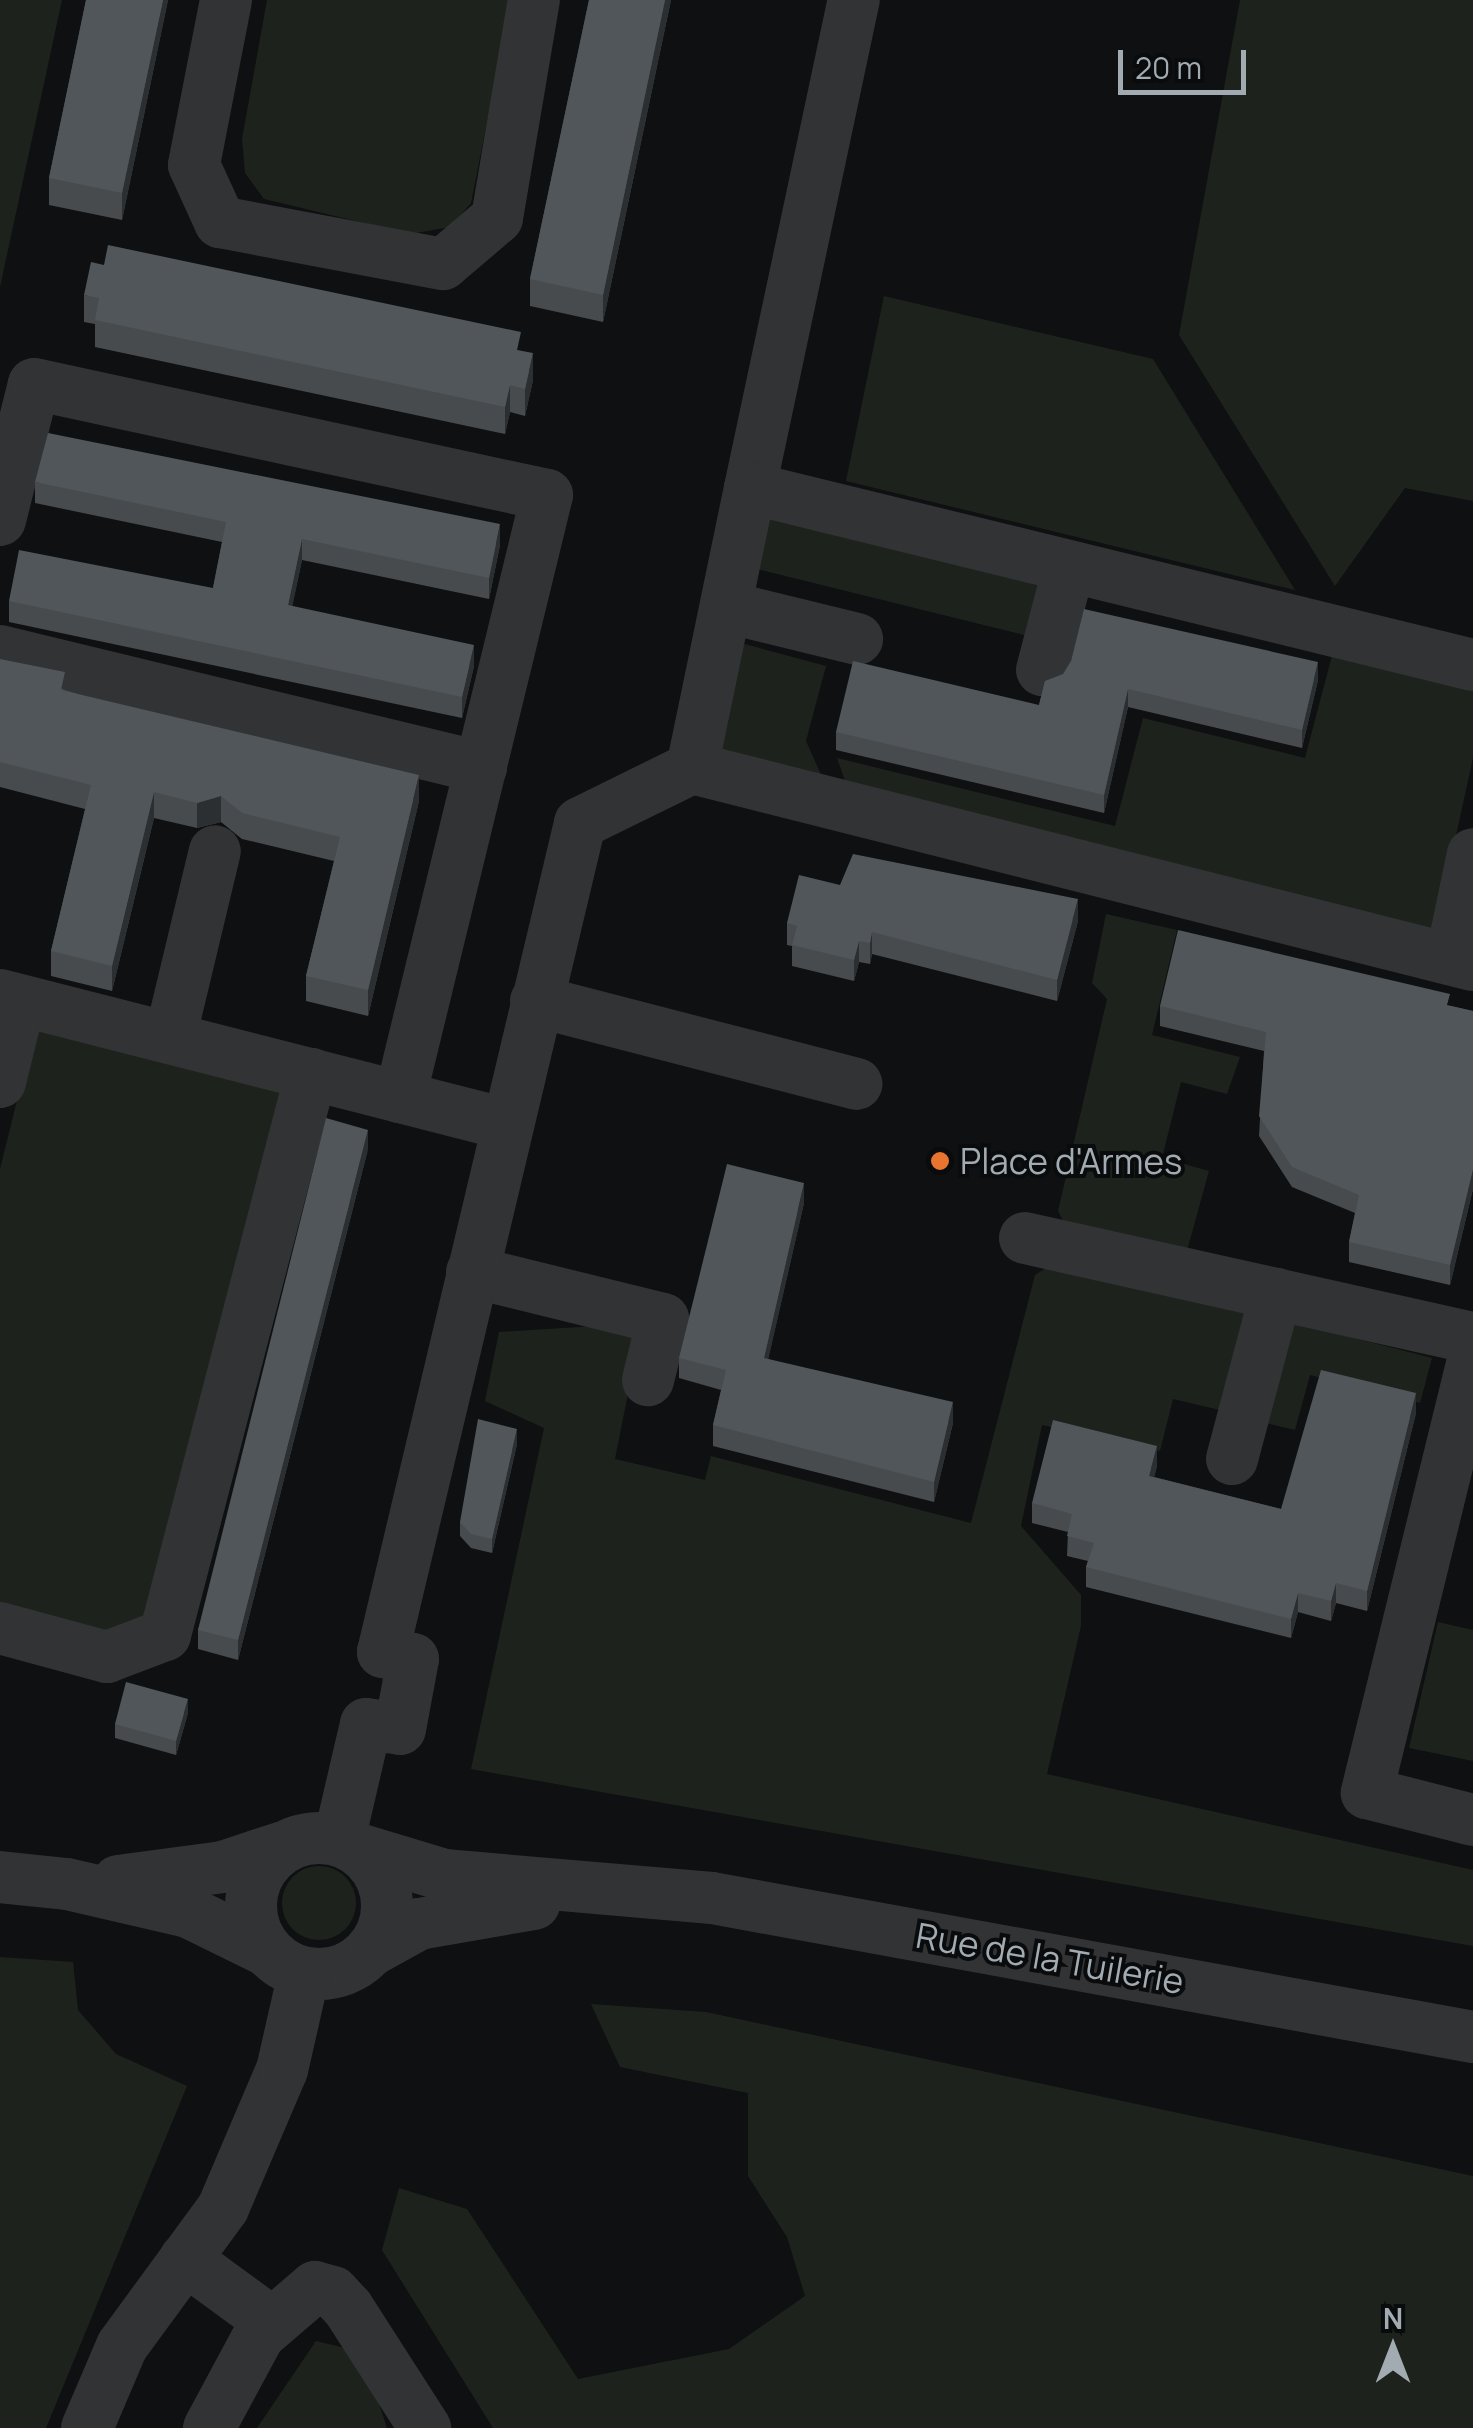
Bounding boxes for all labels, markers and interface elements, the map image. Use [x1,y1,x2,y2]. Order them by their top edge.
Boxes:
scale bar [1123,30,1250,92]
text: 20 m [1135,47,1202,88]
place label: Place d'Armes [960,1140,1182,1182]
marker: Place d'Armes [929,1150,951,1172]
street label: Rue de la Tuilerie [913,1914,1187,2002]
north arrow [1343,2298,1443,2398]
text: N [1383,2299,1403,2337]

